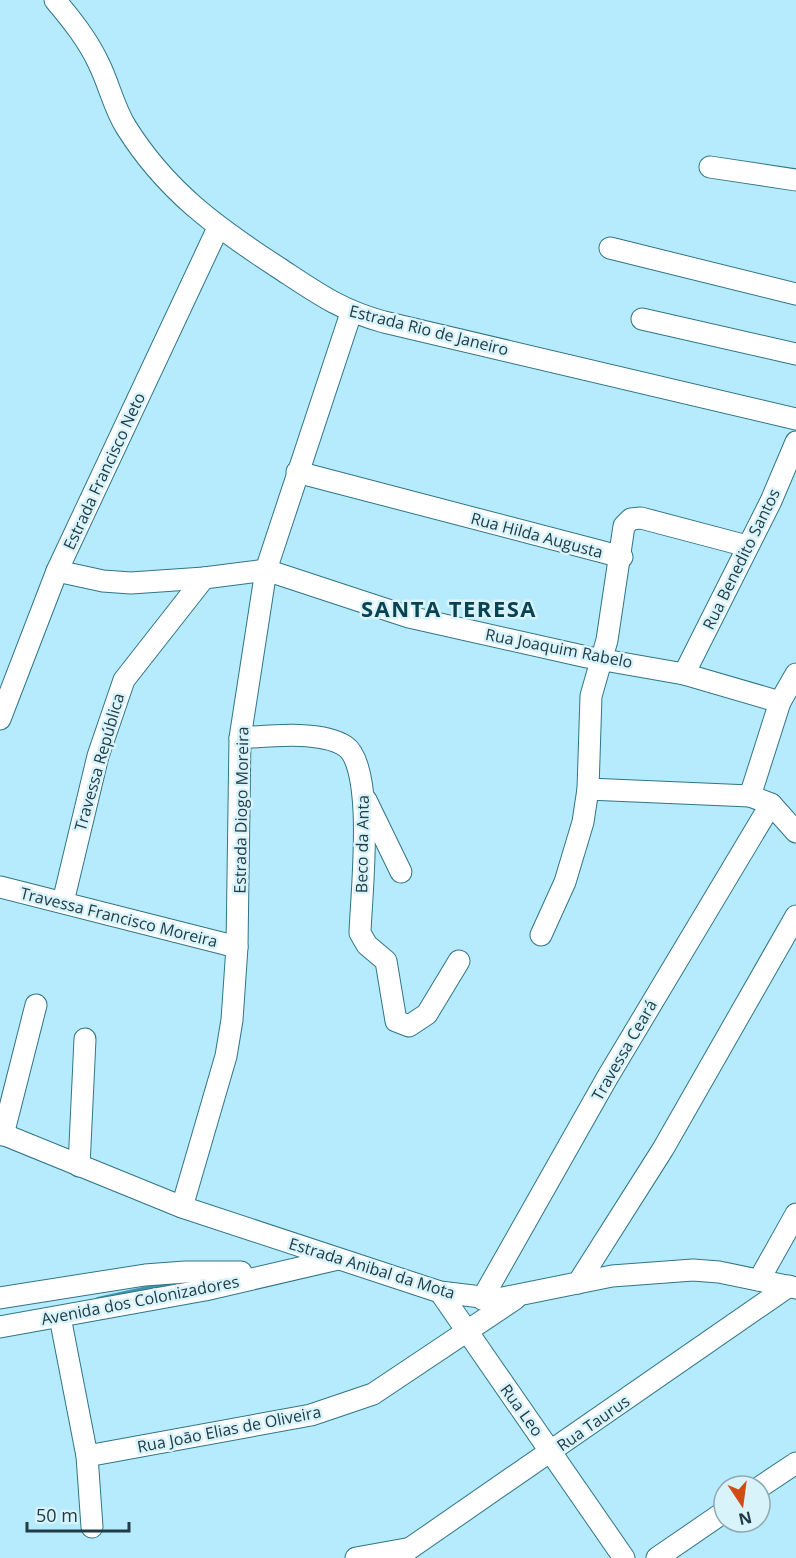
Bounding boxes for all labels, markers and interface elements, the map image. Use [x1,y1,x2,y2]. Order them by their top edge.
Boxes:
street label: Estrada Rio de Janeiro [347,300,511,360]
street label: Estrada Francisco Neto [58,389,150,553]
street label: Rua Benedito Santos [697,485,785,633]
street label: Rua Hilda Augusta [468,507,606,563]
district label: SANTA TERESA [361,593,537,623]
street label: Rua Joaquim Rabelo [484,623,634,673]
street label: Travessa República [69,691,129,833]
street label: Estrada Diogo Moreira [229,726,253,894]
street label: Beco da Anta [350,795,374,893]
street label: Travessa Francisco Moreira [18,882,220,952]
street label: Travessa Ceará [586,996,662,1104]
street label: Estrada Anibal da Mota [286,1232,458,1304]
street label: Avenida dos Colonizadores [39,1270,241,1330]
street label: Rua Leo [496,1379,548,1441]
street label: Rua Taurus [552,1390,634,1456]
street label: Rua Joāo Elias de Oliveira [135,1400,323,1458]
north arrow [712,1474,772,1534]
scale bar [27,1495,129,1533]
text: 50 m [36,1503,78,1527]
text: N [737,1506,754,1531]

